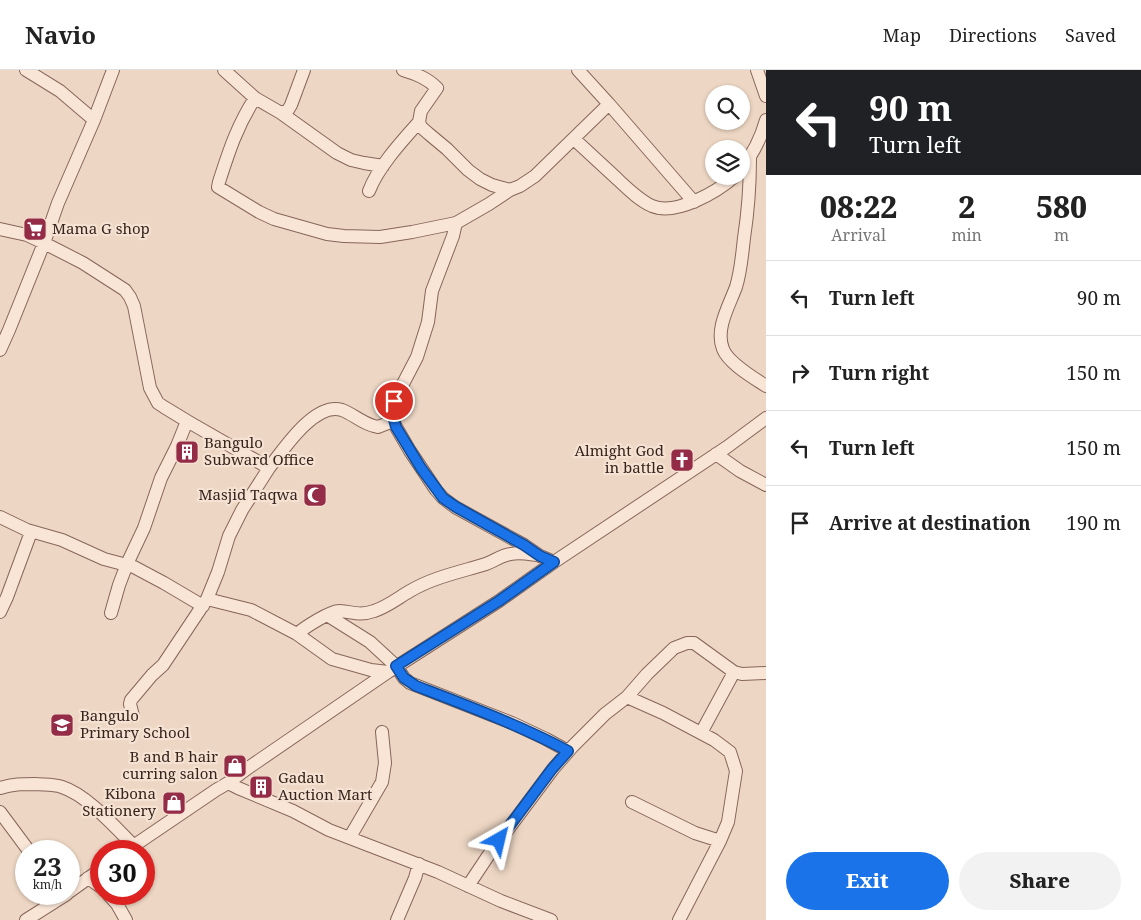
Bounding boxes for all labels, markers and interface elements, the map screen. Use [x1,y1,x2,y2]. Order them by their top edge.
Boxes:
text: Navio [25,18,96,51]
text: Map [883,23,921,47]
text: Directions [949,23,1037,47]
text: Saved [1065,23,1116,47]
text: 90 m [869,84,952,131]
map controls [705,85,750,185]
button: search [705,85,750,130]
icon: left [786,90,851,155]
text: Turn left [869,129,961,159]
button: layers [705,140,750,185]
text: 08:22 [820,186,897,227]
text: 2 [958,186,975,227]
text: 580 [1036,186,1087,227]
supermarket icon: Mama G shop [22,216,48,242]
place label: Mama G shop [52,218,150,238]
text: Arrival [831,224,886,246]
text: min [951,224,982,246]
text: m [1054,224,1069,246]
icon: left [786,284,814,312]
text: Turn left [829,285,915,311]
text: 90 m [1077,285,1121,311]
icon: right [786,359,814,387]
text: Turn right [829,360,929,386]
text: 150 m [1066,360,1121,386]
pin [373,380,415,422]
icon: arrive [380,387,408,415]
place label: Bangulo Subward Office [204,432,314,469]
icon: left [786,434,814,462]
text: Turn left [829,435,915,461]
text: 150 m [1066,435,1121,461]
building icon: Bangulo Subward Office [174,439,200,465]
place label: Almight God in battle [574,440,664,477]
church icon: Almight God in battle [669,447,695,473]
mosque icon: Masjid Taqwa [302,482,328,508]
place label: Masjid Taqwa [199,484,298,504]
icon: arrive [786,509,814,537]
text: Arrive at destination [829,510,1031,536]
text: 190 m [1066,510,1121,536]
place label: Bangulo Primary School [80,705,190,742]
school or university icon: Bangulo Primary School [49,712,75,738]
place label: B and B hair curring salon [122,746,218,783]
shop icon: B and B hair curring salon [222,753,248,779]
place label: Gadau Auction Mart [278,767,372,804]
building icon: Gadau Auction Mart [248,774,274,800]
place label: Kibona Stationery [82,783,157,820]
shop icon: Kibona Stationery [161,790,187,816]
position arrow [472,813,524,865]
speed limit sign: 30 [90,840,155,905]
text: 23 [33,849,62,883]
button: Exit [786,852,949,910]
button: Share [959,852,1121,910]
text: km/h [33,876,62,893]

